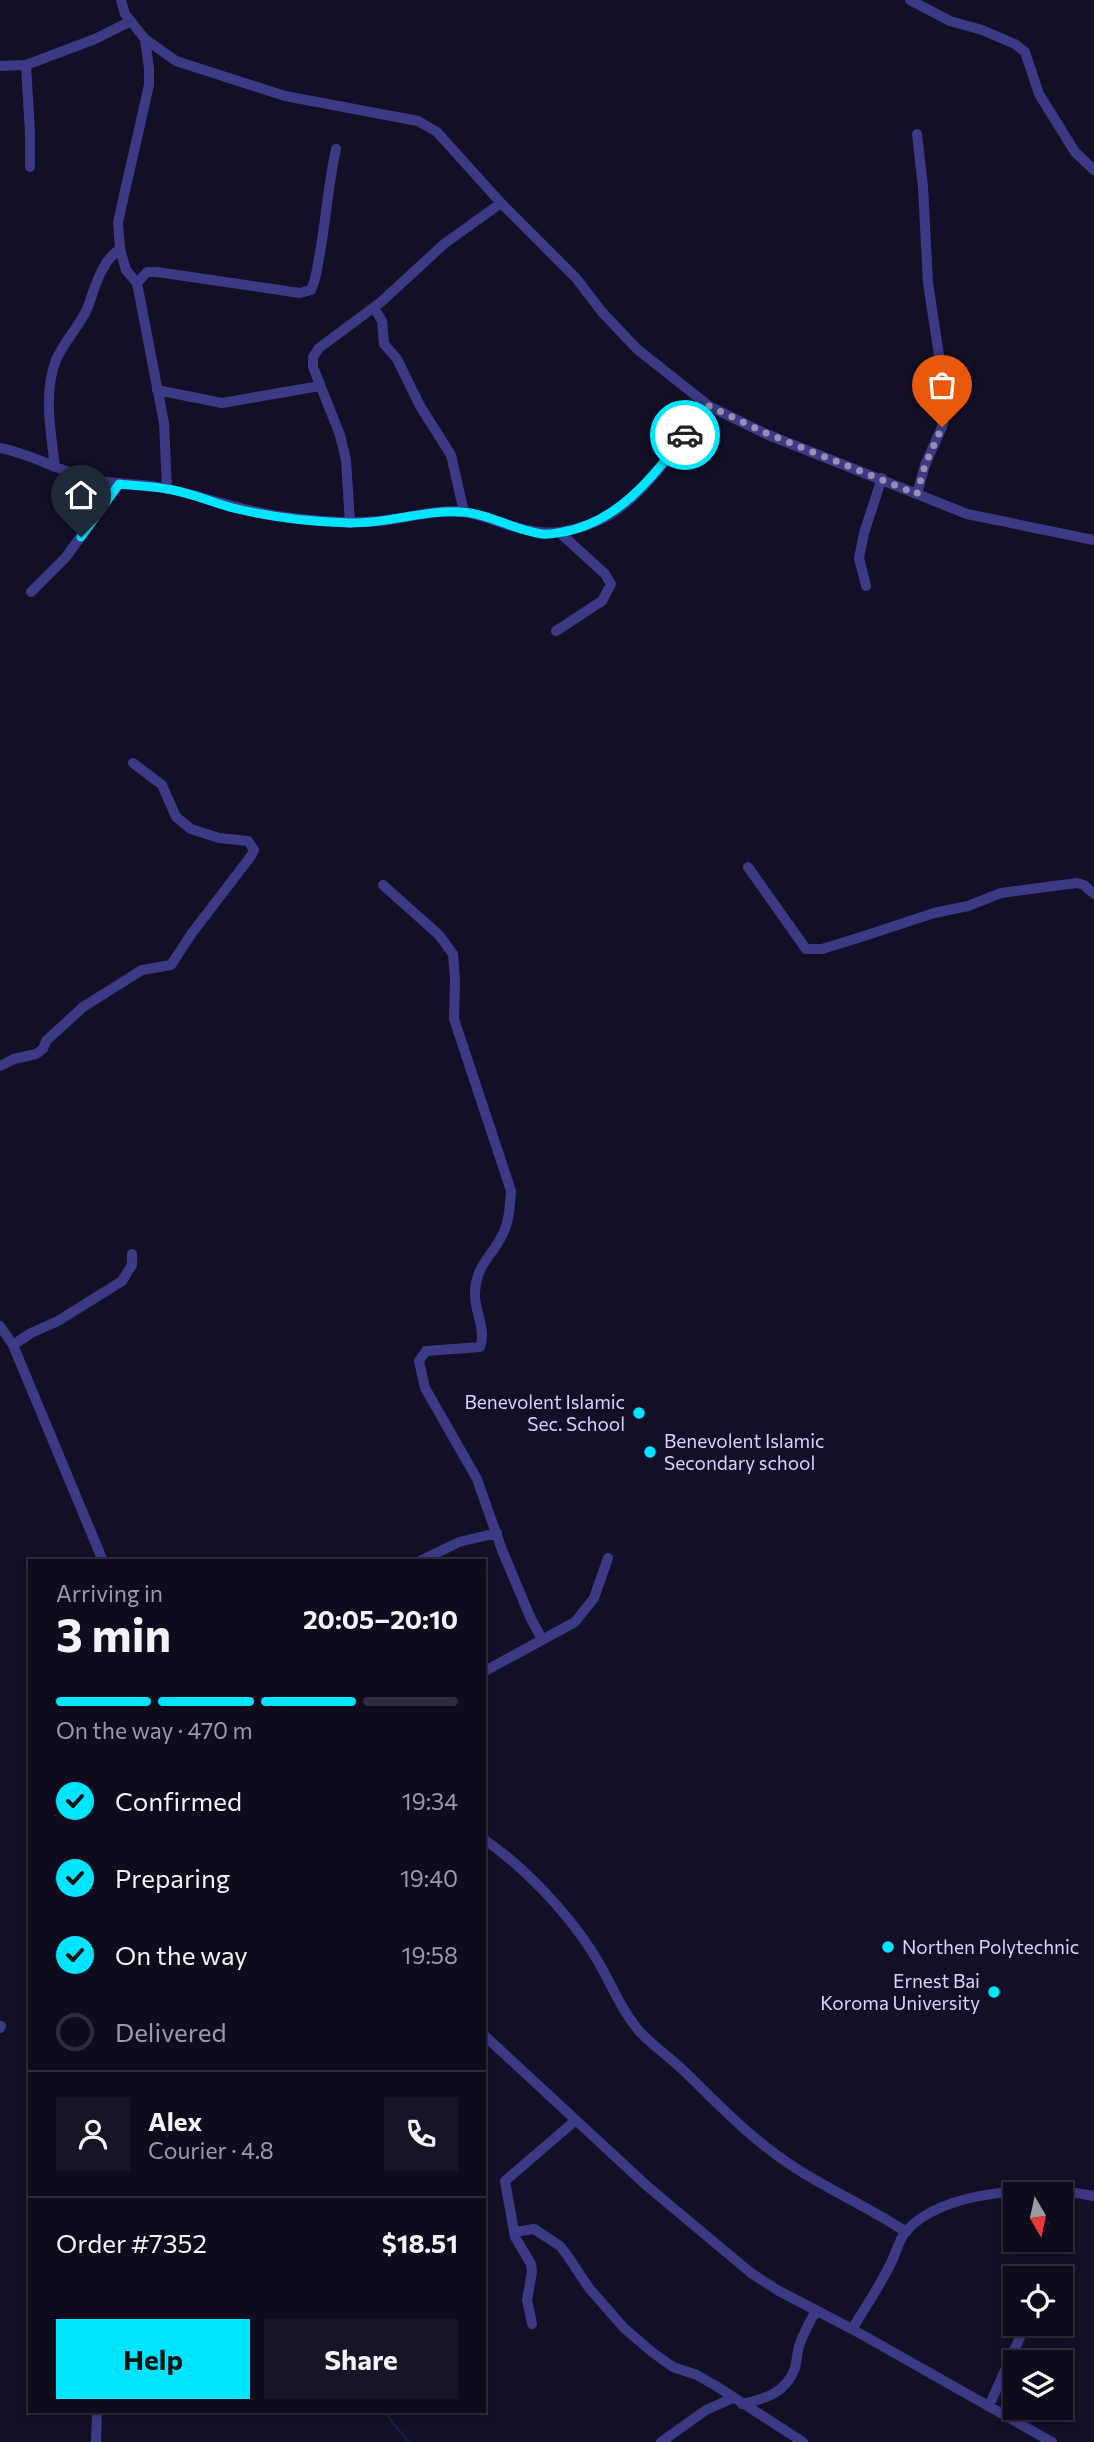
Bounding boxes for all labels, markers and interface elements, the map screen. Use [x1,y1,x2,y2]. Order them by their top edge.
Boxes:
pin [912,355,972,427]
icon: bag [923,366,961,404]
courier [650,400,720,470]
icon: car [666,416,704,454]
pin [51,465,111,537]
icon: home [62,476,100,514]
place label: Benevolent Islamic Sec. School [465,1390,625,1435]
marker: Benevolent Islamic Sec. School [631,1405,647,1421]
place label: Benevolent Islamic Secondary school [664,1429,824,1474]
marker: Benevolent Islamic Secondary school [642,1444,658,1460]
text: Arriving in [56,1579,163,1607]
text: 20:05–20:10 [303,1603,458,1634]
text: 3 min [56,1605,171,1661]
text: On the way · 470 m [56,1716,253,1744]
icon: check [56,1782,94,1820]
text: Confirmed [115,1785,242,1816]
text: 19:34 [402,1787,458,1815]
icon: check [56,1859,94,1897]
text: Preparing [115,1862,230,1893]
text: 19:40 [400,1864,458,1892]
place label: Northen Polytechnic [902,1935,1079,1958]
icon: check [56,1936,94,1974]
text: On the way [115,1939,248,1970]
marker: Northen Polytechnic [880,1939,896,1955]
text: 19:58 [402,1941,458,1969]
place label: Ernest Bai Koroma University [820,1969,980,2014]
marker: Ernest Bai Koroma University [986,1984,1002,2000]
text: Delivered [115,2016,226,2047]
button: person [56,2097,130,2171]
button: phone [384,2097,458,2171]
text: Alex [148,2105,202,2136]
text: Courier · 4.8 [148,2136,274,2164]
north arrow [1003,2182,1073,2252]
map controls [1003,2182,1073,2420]
text: Order #7352 [56,2227,207,2258]
text: $18.51 [382,2227,458,2258]
button: locate [1003,2266,1073,2336]
button: Help [56,2319,250,2399]
button: Share [264,2319,458,2399]
button: layers [1003,2350,1073,2420]

